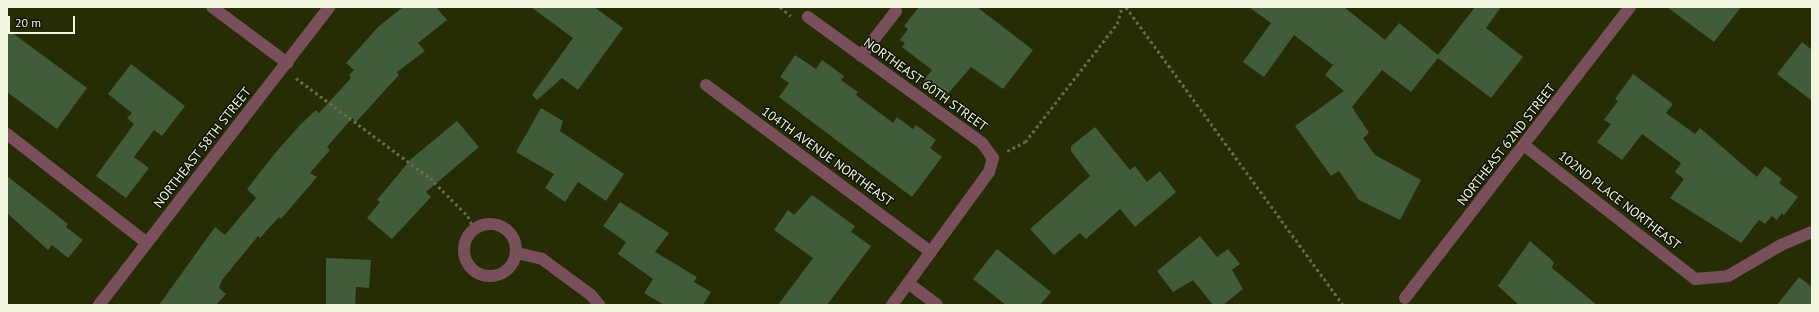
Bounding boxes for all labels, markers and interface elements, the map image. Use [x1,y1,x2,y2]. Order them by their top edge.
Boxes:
scale bar [10,8,77,34]
text: 20 m [15,15,41,30]
street label: NORTHEAST 60TH STREET [860,35,990,135]
street label: NORTHEAST 62ND STREET [1454,81,1560,209]
street label: NORTHEAST 58TH STREET [151,84,255,212]
street label: 104TH AVENUE NORTHEAST [758,104,896,210]
street label: 102ND PLACE NORTHEAST [1555,149,1683,253]

